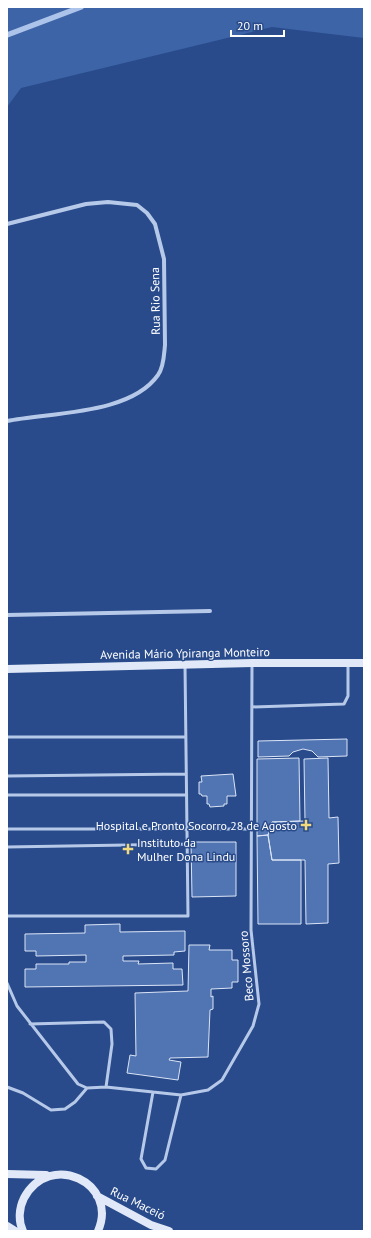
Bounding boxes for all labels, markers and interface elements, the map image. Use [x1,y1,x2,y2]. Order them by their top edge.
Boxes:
scale bar [231,12,284,38]
text: 20 m [237,18,263,33]
street label: Rua Rio Sena [147,267,163,335]
street label: Avenida Mário Ypiranga Monteiro [100,644,270,662]
place label: Hospital e Pronto Socorro 28 de Agosto [96,818,297,833]
marker: Hospital e Pronto Socorro 28 de Agosto [300,819,312,831]
place label: Instituto da Mulher Dona Lindu [137,835,235,864]
marker: Instituto da Mulher Dona Lindu [122,843,134,855]
street label: Beco Mossoro [235,930,257,1002]
street label: Rua Maceió [108,1183,168,1223]

